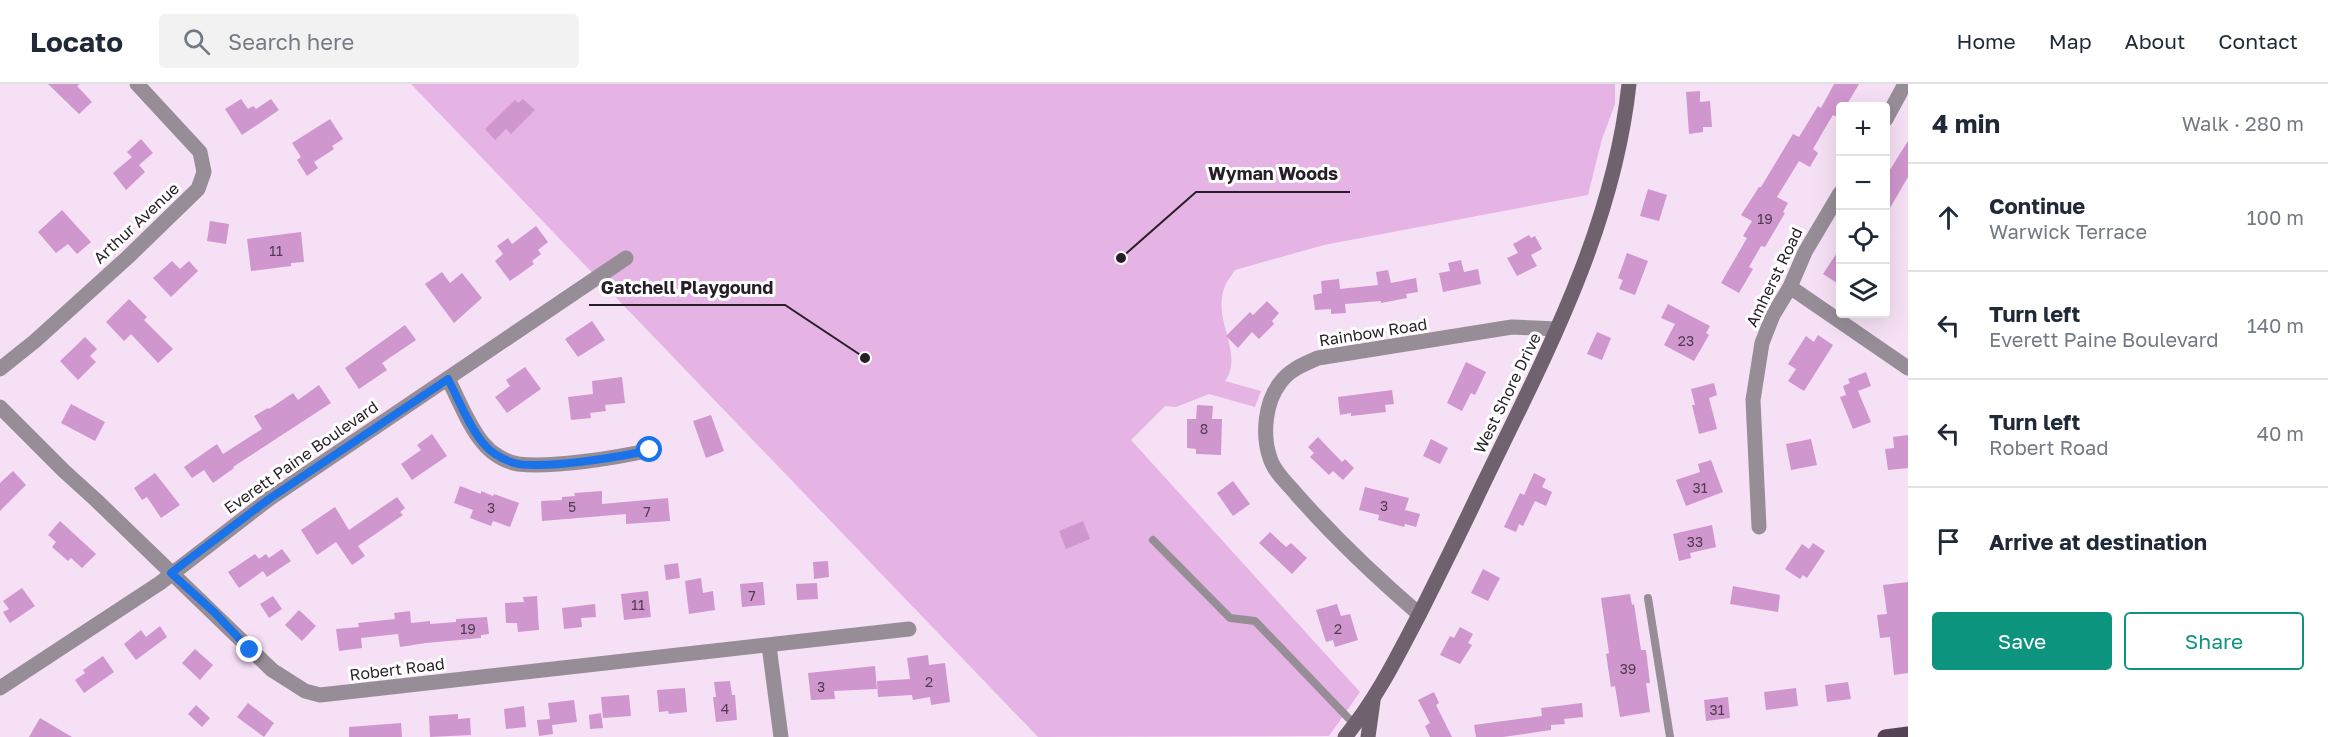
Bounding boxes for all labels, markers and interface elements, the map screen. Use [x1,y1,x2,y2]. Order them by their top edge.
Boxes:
search box [159,14,579,68]
text: Locato [30,25,123,58]
icon: search [180,25,213,58]
text: Search here [228,28,354,55]
text: Home [1956,28,2016,54]
text: Map [2049,28,2092,54]
text: About [2125,28,2185,54]
text: Contact [2218,28,2298,54]
map controls [1836,102,1890,318]
button: + [1836,102,1890,156]
text: 4 min [1932,108,2000,139]
text: Walk · 280 m [2182,111,2304,135]
callout: Wyman Woods [1196,156,1350,192]
button: − [1836,156,1890,210]
text: Wyman Woods [1208,162,1338,184]
street label: Arthur Avenue [89,178,183,268]
text: Continue [1989,192,2085,219]
icon: ahead [1932,201,1965,234]
text: 100 m [2247,205,2304,229]
house number: 19 [1757,210,1773,227]
button: locate [1836,210,1890,264]
text: Warwick Terrace [1989,219,2147,243]
street label: Amherst Road [1741,224,1807,330]
house number: 11 [269,242,283,259]
button: layers [1836,264,1890,318]
callout: Gatchell Playgound [589,269,785,305]
text: Gatchell Playgound [601,276,773,298]
text: Turn left [1989,300,2080,327]
icon: left [1932,309,1965,342]
text: 140 m [2247,313,2304,337]
street label: Rainbow Road [1317,314,1429,350]
text: Everett Paine Boulevard [1989,327,2219,351]
street label: West Shore Drive [1469,329,1545,457]
house number: 23 [1678,332,1694,349]
street label: Everett Paine Boulevard [220,396,382,518]
text: Turn left [1989,408,2080,435]
icon: left [1932,417,1965,450]
house number: 8 [1200,420,1208,437]
text: 40 m [2257,421,2304,445]
text: Robert Road [1989,435,2109,459]
route start [636,436,662,462]
house number: 31 [1693,479,1708,496]
house number: 3 [1380,497,1388,514]
house number: 5 [568,498,576,515]
house number: 3 [487,499,495,516]
house number: 7 [643,503,651,520]
icon: arrive [1932,525,1965,558]
text: Arrive at destination [1989,528,2207,555]
house number: 33 [1687,533,1703,550]
house number: 7 [748,587,756,604]
house number: 11 [631,596,645,613]
button: Save [1932,612,2112,670]
button: Share [2124,612,2304,670]
house number: 19 [460,620,476,637]
house number: 2 [1334,620,1342,637]
route end [236,636,262,662]
street label: Robert Road [348,653,446,685]
house number: 39 [1620,660,1636,677]
house number: 2 [925,673,933,690]
house number: 3 [817,678,825,695]
house number: 4 [721,700,729,717]
house number: 31 [1710,701,1725,718]

